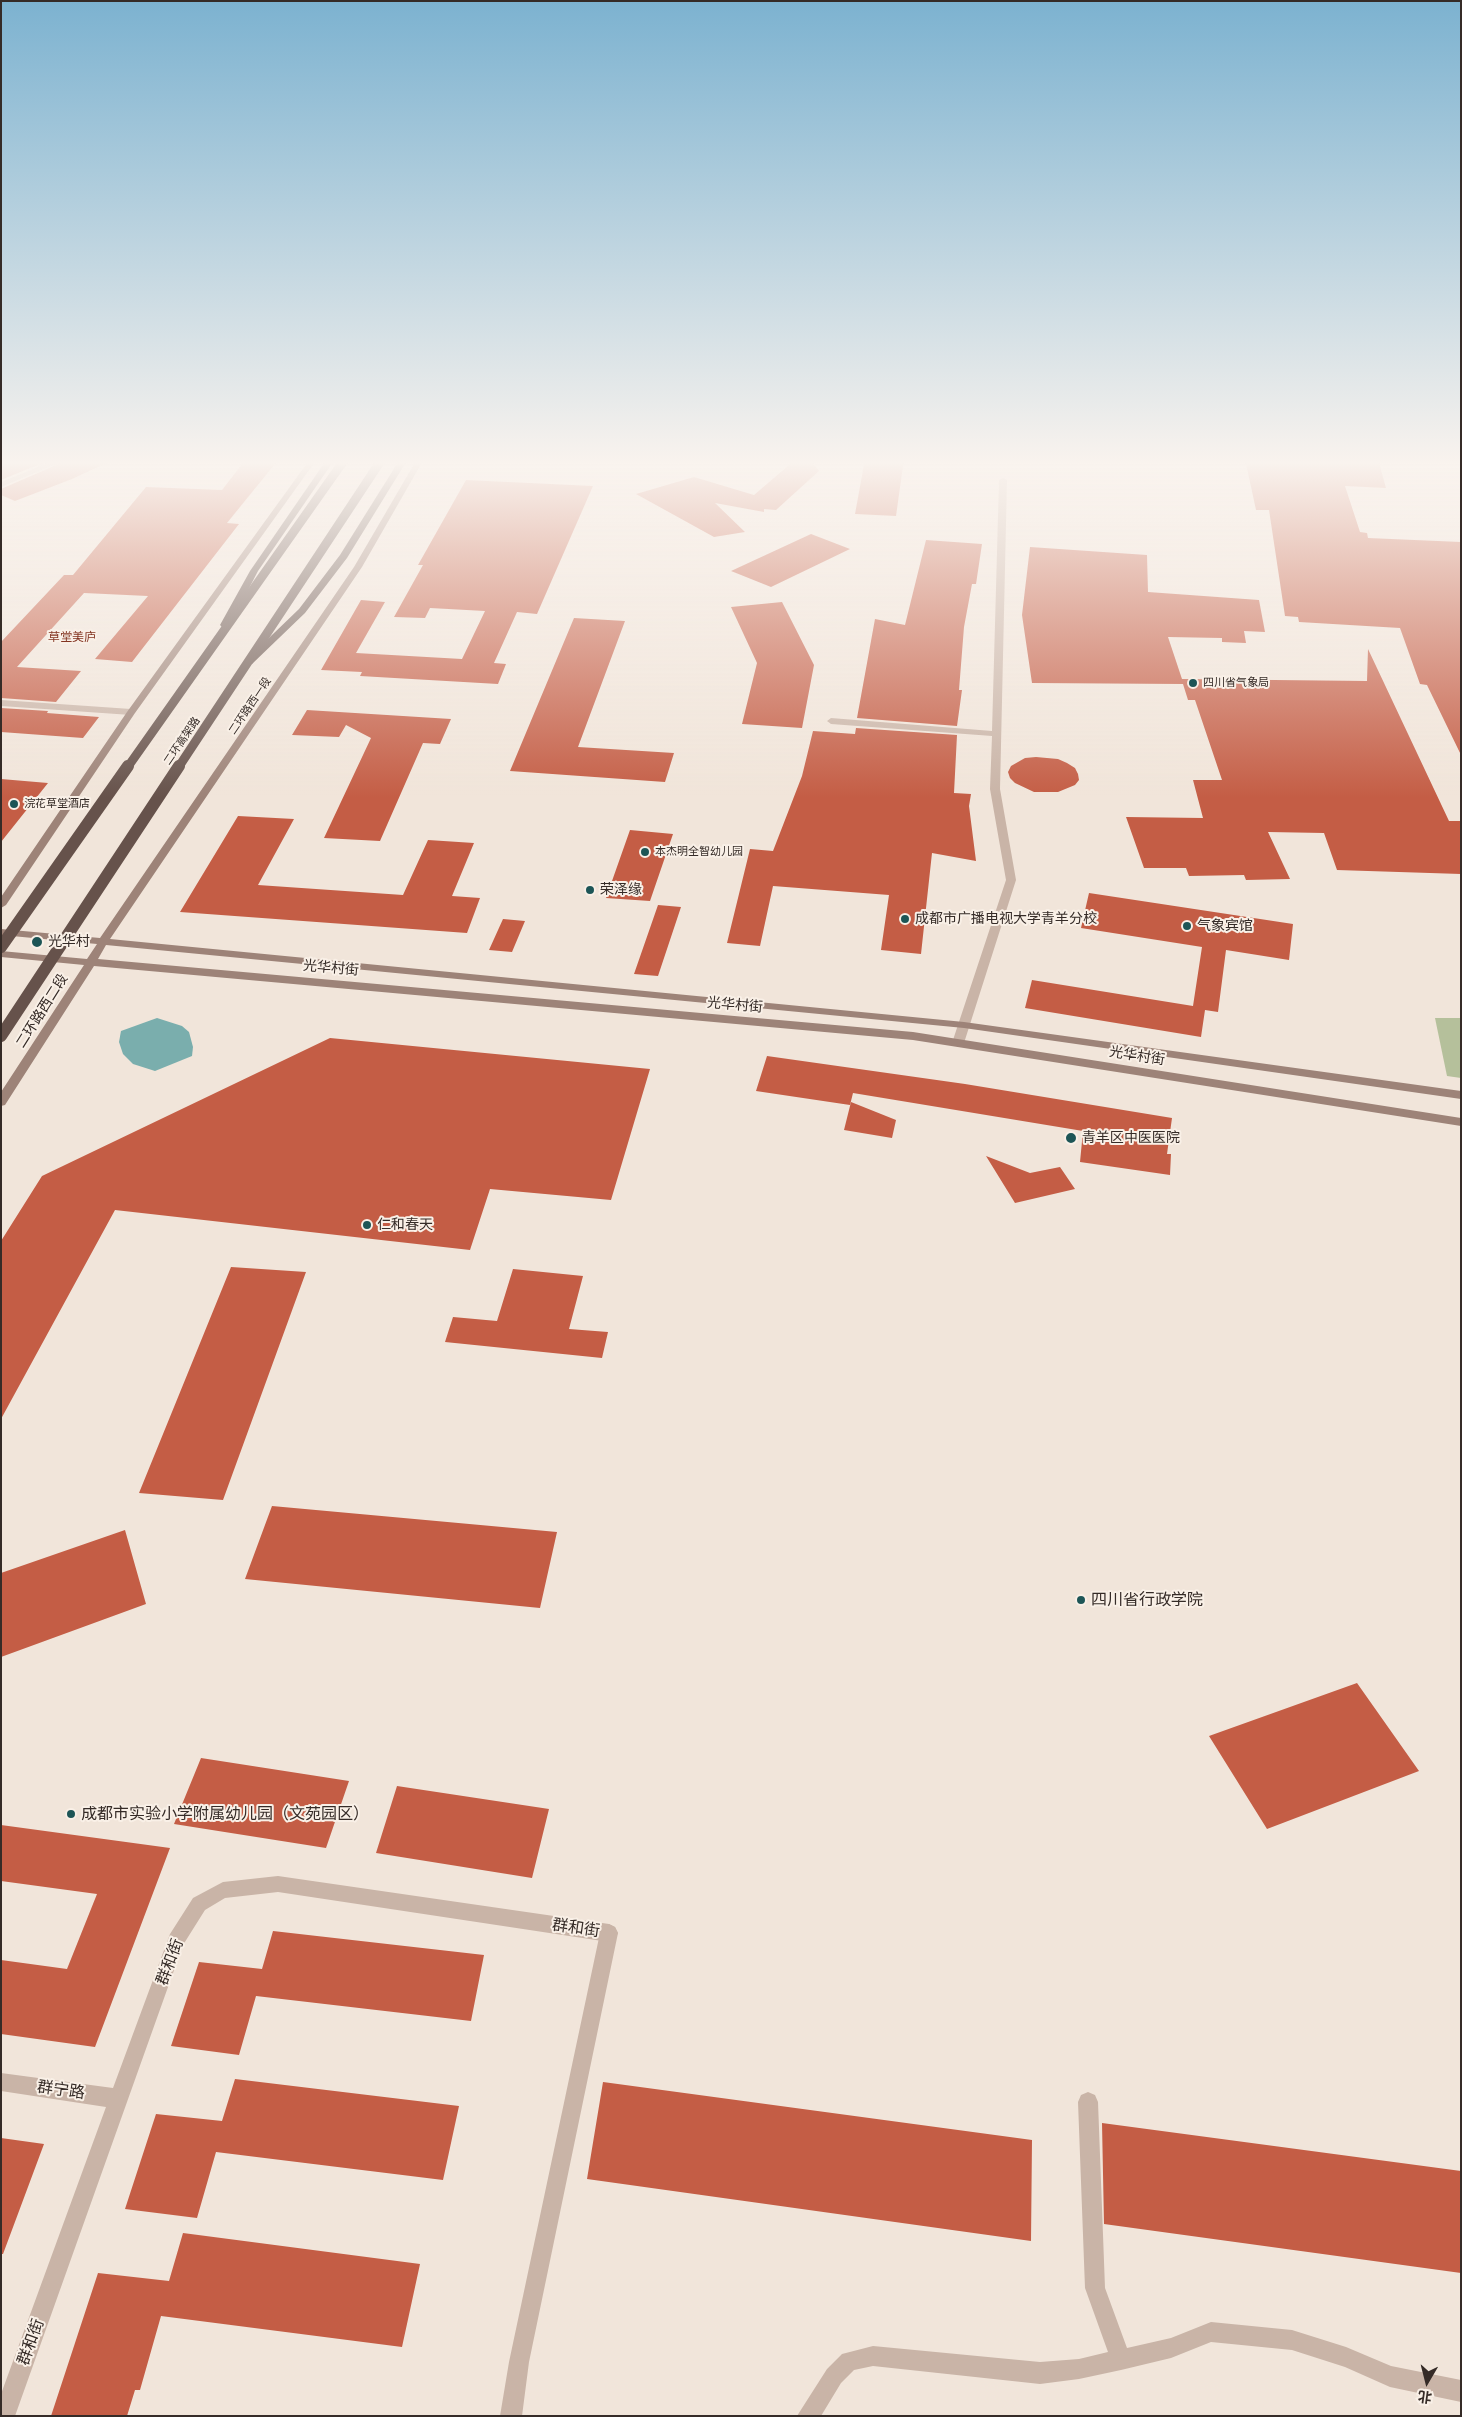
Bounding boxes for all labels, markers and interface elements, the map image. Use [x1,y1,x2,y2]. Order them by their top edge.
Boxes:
district label: 草堂美庐 [48,630,96,644]
street label: 二环路西一段 [226,675,274,737]
place label: 四川省气象局 [1203,676,1269,690]
marker: 四川省气象局 [1187,677,1199,689]
street label: 二环高架路 [161,715,203,767]
place label: 浣花草堂酒店 [24,797,90,811]
marker: 浣花草堂酒店 [8,798,20,810]
place label: 本杰明全智幼儿园 [655,845,743,859]
marker: 本杰明全智幼儿园 [639,846,651,858]
place label: 荣泽缘 [600,882,642,898]
marker: 荣泽缘 [584,884,596,896]
place label: 成都市广播电视大学青羊分校 [915,911,1097,927]
marker: 成都市广播电视大学青羊分校 [899,913,911,925]
place label: 气象宾馆 [1197,918,1253,934]
marker: 气象宾馆 [1181,920,1193,932]
place label: 光华村 [48,934,90,950]
marker: 光华村 [30,935,44,949]
street label: 光华村街 [302,957,360,979]
street label: 二环路西二段 [13,971,71,1051]
street label: 光华村街 [706,994,764,1016]
street label: 光华村街 [1108,1043,1166,1069]
place label: 青羊区中医医院 [1082,1130,1180,1146]
marker: 青羊区中医医院 [1064,1131,1078,1145]
place label: 仁和春天 [377,1217,433,1233]
marker: 仁和春天 [361,1219,373,1231]
place label: 四川省行政学院 [1091,1590,1203,1610]
marker: 四川省行政学院 [1075,1594,1087,1606]
place label: 成都市实验小学附属幼儿园（文苑园区） [81,1804,369,1824]
marker: 成都市实验小学附属幼儿园（文苑园区） [65,1808,77,1820]
street label: 群和街 [551,1915,601,1941]
street label: 群和街 [152,1936,188,1988]
street label: 群宁路 [36,2077,86,2103]
street label: 群和街 [14,2316,48,2368]
north arrow [1402,2357,1452,2407]
text: 北 [1417,2387,1433,2407]

